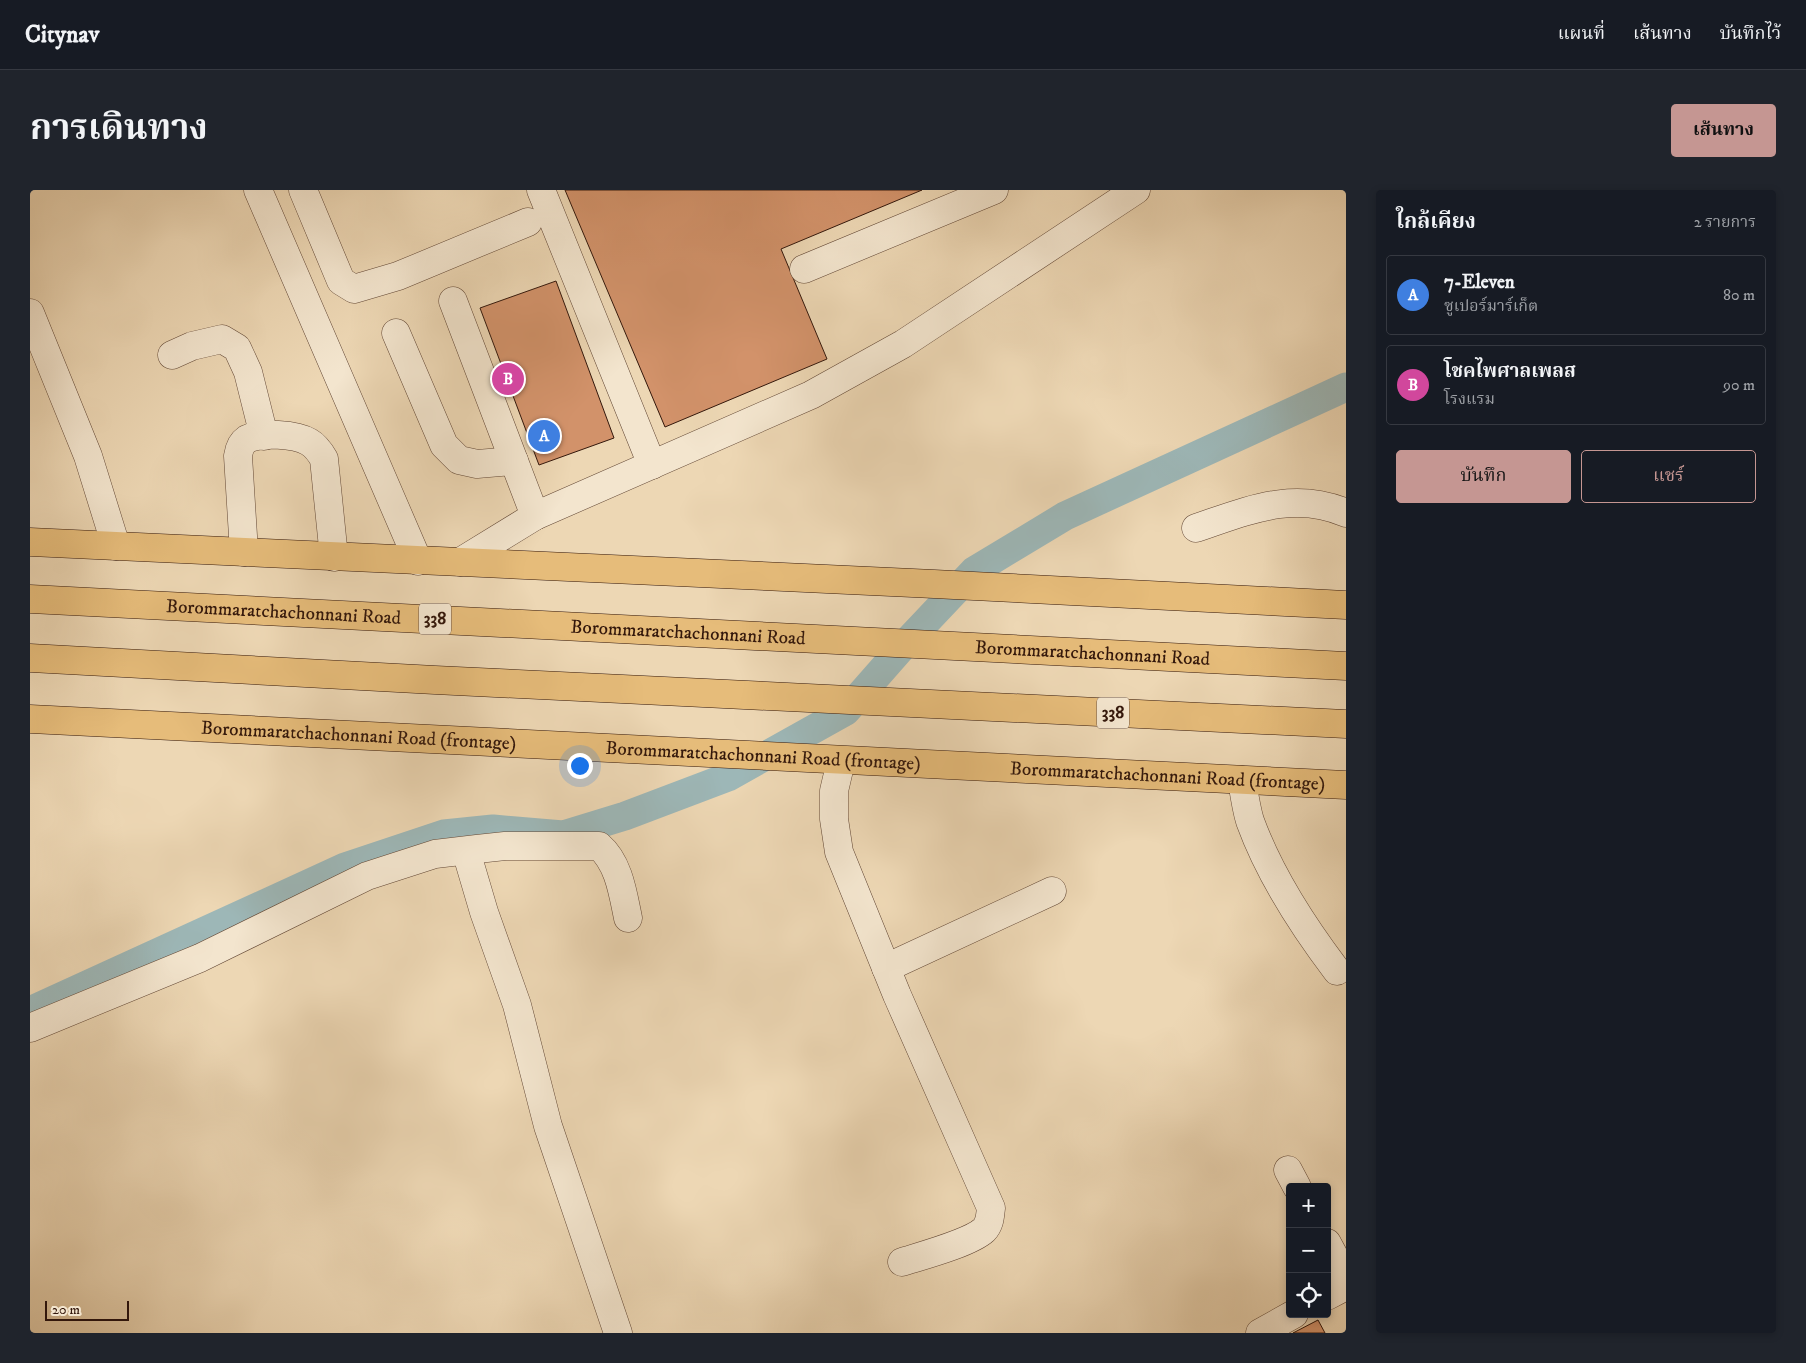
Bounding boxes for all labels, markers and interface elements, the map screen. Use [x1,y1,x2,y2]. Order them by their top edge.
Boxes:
text: Citynav [25,20,99,50]
text: แผนที่ [1558,23,1605,45]
text: เส้นทาง [1633,23,1692,45]
text: บันทึกไว้ [1720,23,1781,45]
button: เส้นทาง [1671,104,1776,157]
text: การเดินทาง [30,107,208,151]
text: ใกล้เคียง [1396,209,1476,235]
text: 2 รายการ [1694,212,1756,232]
text: 7-Eleven [1444,271,1515,294]
text: A [1408,285,1418,305]
text: 80 m [1723,285,1755,305]
text: ซูเปอร์มาร์เก็ต [1444,296,1538,316]
pin: B [492,360,524,398]
text: โชคไพศาลเพลส [1444,360,1576,383]
text: B [1408,375,1418,395]
text: 90 m [1723,375,1755,395]
text: โรงแรม [1444,389,1495,409]
pin: A [528,417,560,455]
button: บันทึก [1396,450,1571,503]
button: แชร์ [1581,450,1756,503]
street label: Borommaratchachonnani Road [166,594,402,629]
road number: 338 [419,604,451,634]
street label: Borommaratchachonnani Road [570,615,807,650]
street label: Borommaratchachonnani Road [975,636,1211,671]
road number: 338 [1097,698,1129,728]
street label: Borommaratchachonnani Road (frontage) [200,716,517,755]
street label: Borommaratchachonnani Road (frontage) [605,736,921,775]
your location [567,753,593,779]
street label: Borommaratchachonnani Road (frontage) [1009,757,1326,795]
map controls [1286,1183,1331,1318]
button: + [1286,1183,1331,1228]
button: − [1286,1228,1331,1273]
button: locate [1286,1273,1331,1318]
scale bar [45,1298,129,1321]
text: 20 m [52,1301,80,1319]

